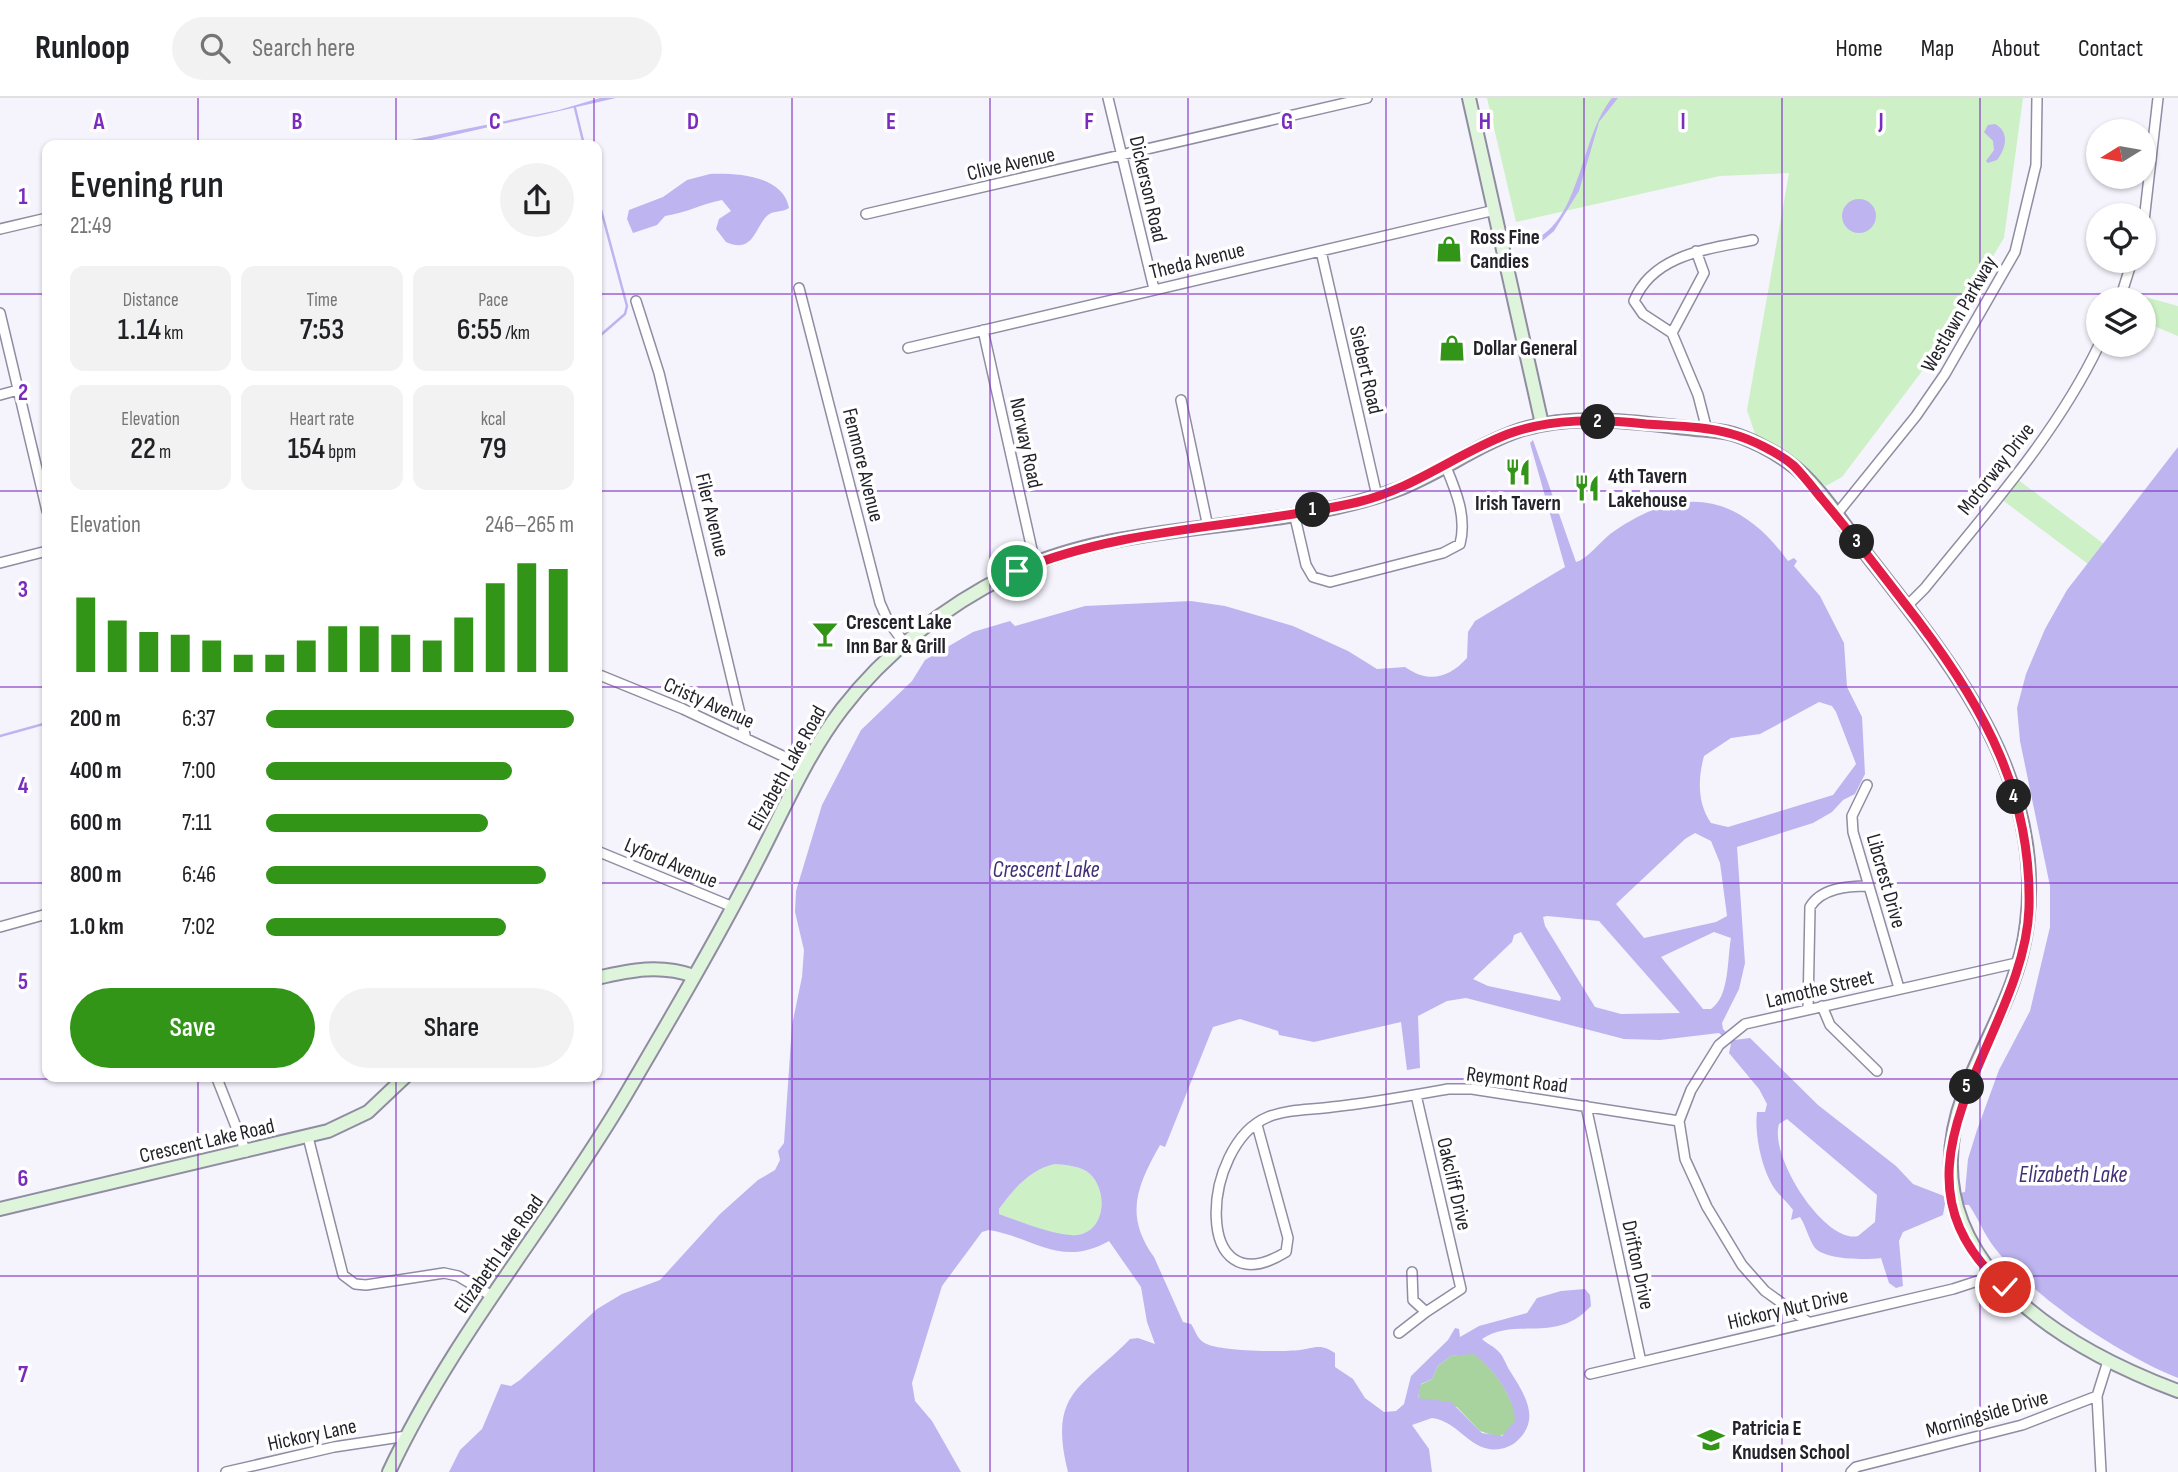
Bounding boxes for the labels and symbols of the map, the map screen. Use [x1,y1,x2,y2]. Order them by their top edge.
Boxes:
text: A [93,108,106,136]
text: B [292,108,303,136]
text: C [489,108,501,136]
text: D [687,108,699,136]
text: E [886,108,896,136]
text: F [1084,108,1094,136]
text: G [1281,108,1293,136]
text: H [1479,108,1491,136]
text: I [1680,108,1686,136]
text: J [1877,108,1884,136]
north arrow [2086,119,2156,189]
street label: Dickerson Road [1124,134,1172,244]
street label: Clive Avenue [965,142,1057,186]
text: 1 [18,183,28,211]
place label: Ross Fine Candies [1470,225,1540,274]
shop icon: Ross Fine Candies [1434,234,1464,264]
street label: Theda Avenue [1147,237,1247,285]
street label: Westlawn Parkway [1916,251,2002,377]
street label: Siebert Road [1344,324,1388,416]
shop icon: Dollar General [1437,333,1467,363]
place label: Dollar General [1473,336,1577,361]
text: 2 [18,379,28,407]
street label: Norway Road [1004,396,1048,490]
pin: 2 [1580,404,1616,440]
street label: Fenmore Avenue [837,406,889,524]
street label: Motorway Drive [1952,418,2040,520]
restaurant icon: Irish Tavern [1503,457,1533,487]
place label: 4th Tavern Lakehouse [1608,464,1687,513]
street label: Filer Avenue [690,471,734,559]
restaurant icon: 4th Tavern Lakehouse [1572,473,1602,503]
place label: Irish Tavern [1475,491,1561,516]
pin: 1 [1296,492,1330,528]
pin: 3 [1840,524,1874,560]
pin [987,541,1047,601]
text: 3 [18,576,28,604]
place label: Crescent Lake Inn Bar & Grill [846,610,952,659]
bar icon: Crescent Lake Inn Bar & Grill [810,619,840,649]
street label: Cristy Avenue [660,672,758,734]
street label: Elizabeth Lake Road [742,701,832,835]
text: 4 [18,772,29,800]
pin: 4 [1996,780,2032,814]
street label: Libcrest Drive [1861,831,1911,931]
street label: Lyford Avenue [621,832,721,894]
water label: Crescent Lake [993,856,1099,884]
street label: Lamothe Street [1764,964,1876,1014]
text: 5 [18,968,28,996]
street label: Reymont Road [1465,1061,1569,1099]
pin: 5 [1950,1070,1984,1104]
street label: Crescent Lake Road [137,1113,277,1169]
street label: Oakcliff Drive [1431,1135,1477,1233]
water label: Elizabeth Lake [2019,1161,2127,1189]
text: 6 [18,1165,28,1193]
street label: Elizabeth Lake Road [449,1190,549,1318]
street label: Drifton Drive [1616,1218,1660,1312]
pin [1975,1257,2035,1317]
street label: Hickory Nut Drive [1725,1283,1851,1335]
text: 7 [18,1361,28,1389]
street label: Morningside Drive [1923,1385,2051,1443]
street label: Hickory Lane [265,1413,359,1457]
place label: Patricia E Knudsen School [1732,1416,1850,1465]
school or university icon: Patricia E Knudsen School [1696,1425,1726,1455]

